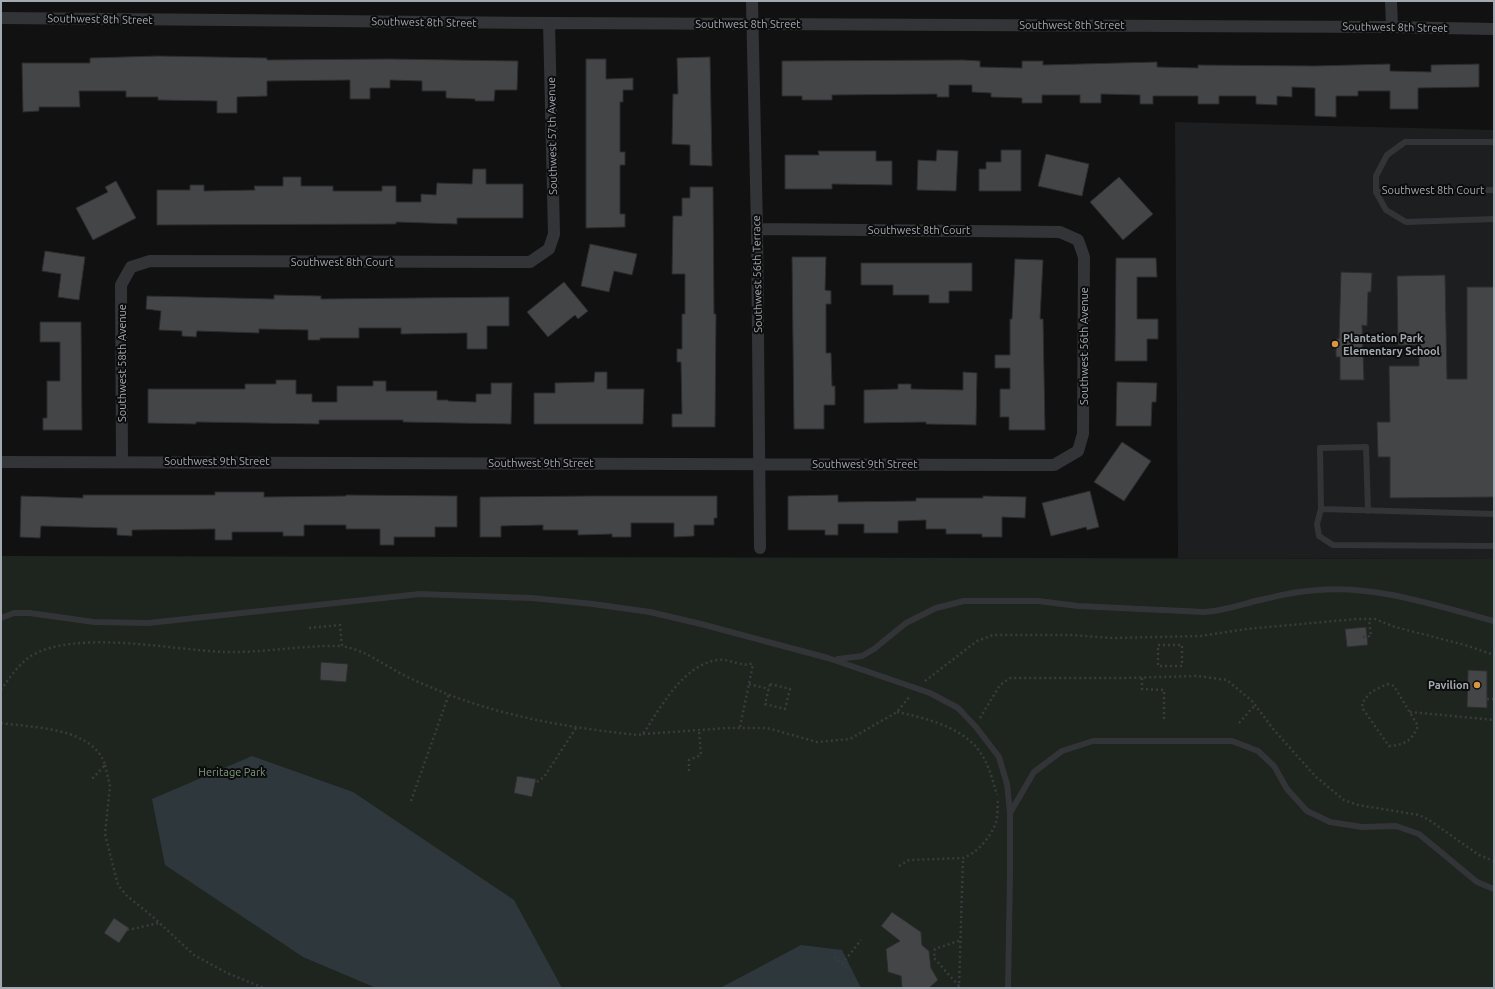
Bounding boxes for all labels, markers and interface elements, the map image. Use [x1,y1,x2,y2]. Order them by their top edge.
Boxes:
street label: Southwest 8th Street [47,12,153,26]
street label: Southwest 8th Street [371,15,477,29]
street label: Southwest 8th Street [695,18,801,30]
street label: Southwest 8th Street [1019,19,1125,31]
street label: Southwest 8th Street [1342,20,1448,34]
street label: Southwest 57th Avenue [545,77,559,195]
street label: Southwest 8th Court [1382,184,1485,196]
street label: Southwest 56th Terrace [750,215,764,333]
street label: Southwest 8th Court [868,224,971,236]
street label: Southwest 8th Court [291,256,394,268]
street label: Southwest 56th Avenue [1078,287,1090,405]
street label: Southwest 58th Avenue [116,304,128,422]
place label: Plantation Park Elementary School [1343,332,1441,357]
marker: Plantation Park Elementary School [1330,339,1340,349]
street label: Southwest 9th Street [164,455,270,467]
street label: Southwest 9th Street [488,457,594,469]
street label: Southwest 9th Street [812,458,918,470]
place label: Pavilion [1428,679,1469,691]
marker: Pavilion [1472,680,1482,690]
park label: Heritage Park [198,766,266,778]

